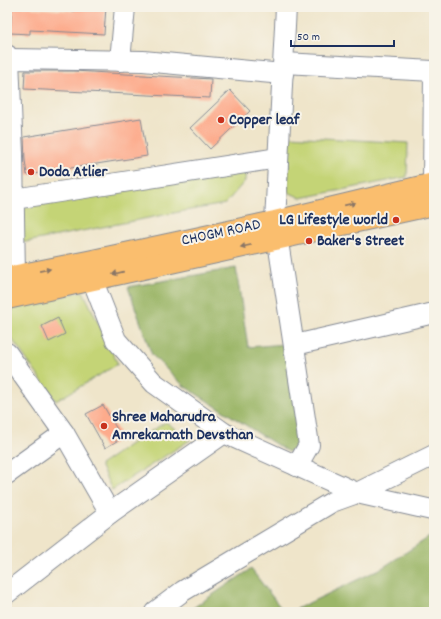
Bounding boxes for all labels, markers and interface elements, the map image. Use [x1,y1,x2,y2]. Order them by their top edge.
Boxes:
scale bar [291,22,394,48]
text: 50 m [297,29,320,46]
place label: Copper leaf [229,109,301,132]
marker: Copper leaf [216,115,226,125]
place label: Doda Atlier [39,161,108,184]
marker: Doda Atlier [26,167,36,177]
one-way arrow [344,200,356,206]
place label: LG Lifestyle world [279,209,388,232]
street label: CHOGM ROAD [179,213,263,253]
marker: LG Lifestyle world [391,215,401,225]
place label: Baker's Street [317,230,404,253]
marker: Baker's Street [304,236,314,246]
one-way arrow [239,243,252,249]
one-way arrow [39,267,51,273]
one-way arrow [112,270,125,276]
place label: Shree Maharudra Amrekarnath Devsthan [112,406,253,447]
marker: Shree Maharudra Amrekarnath Devsthan [99,421,109,431]

